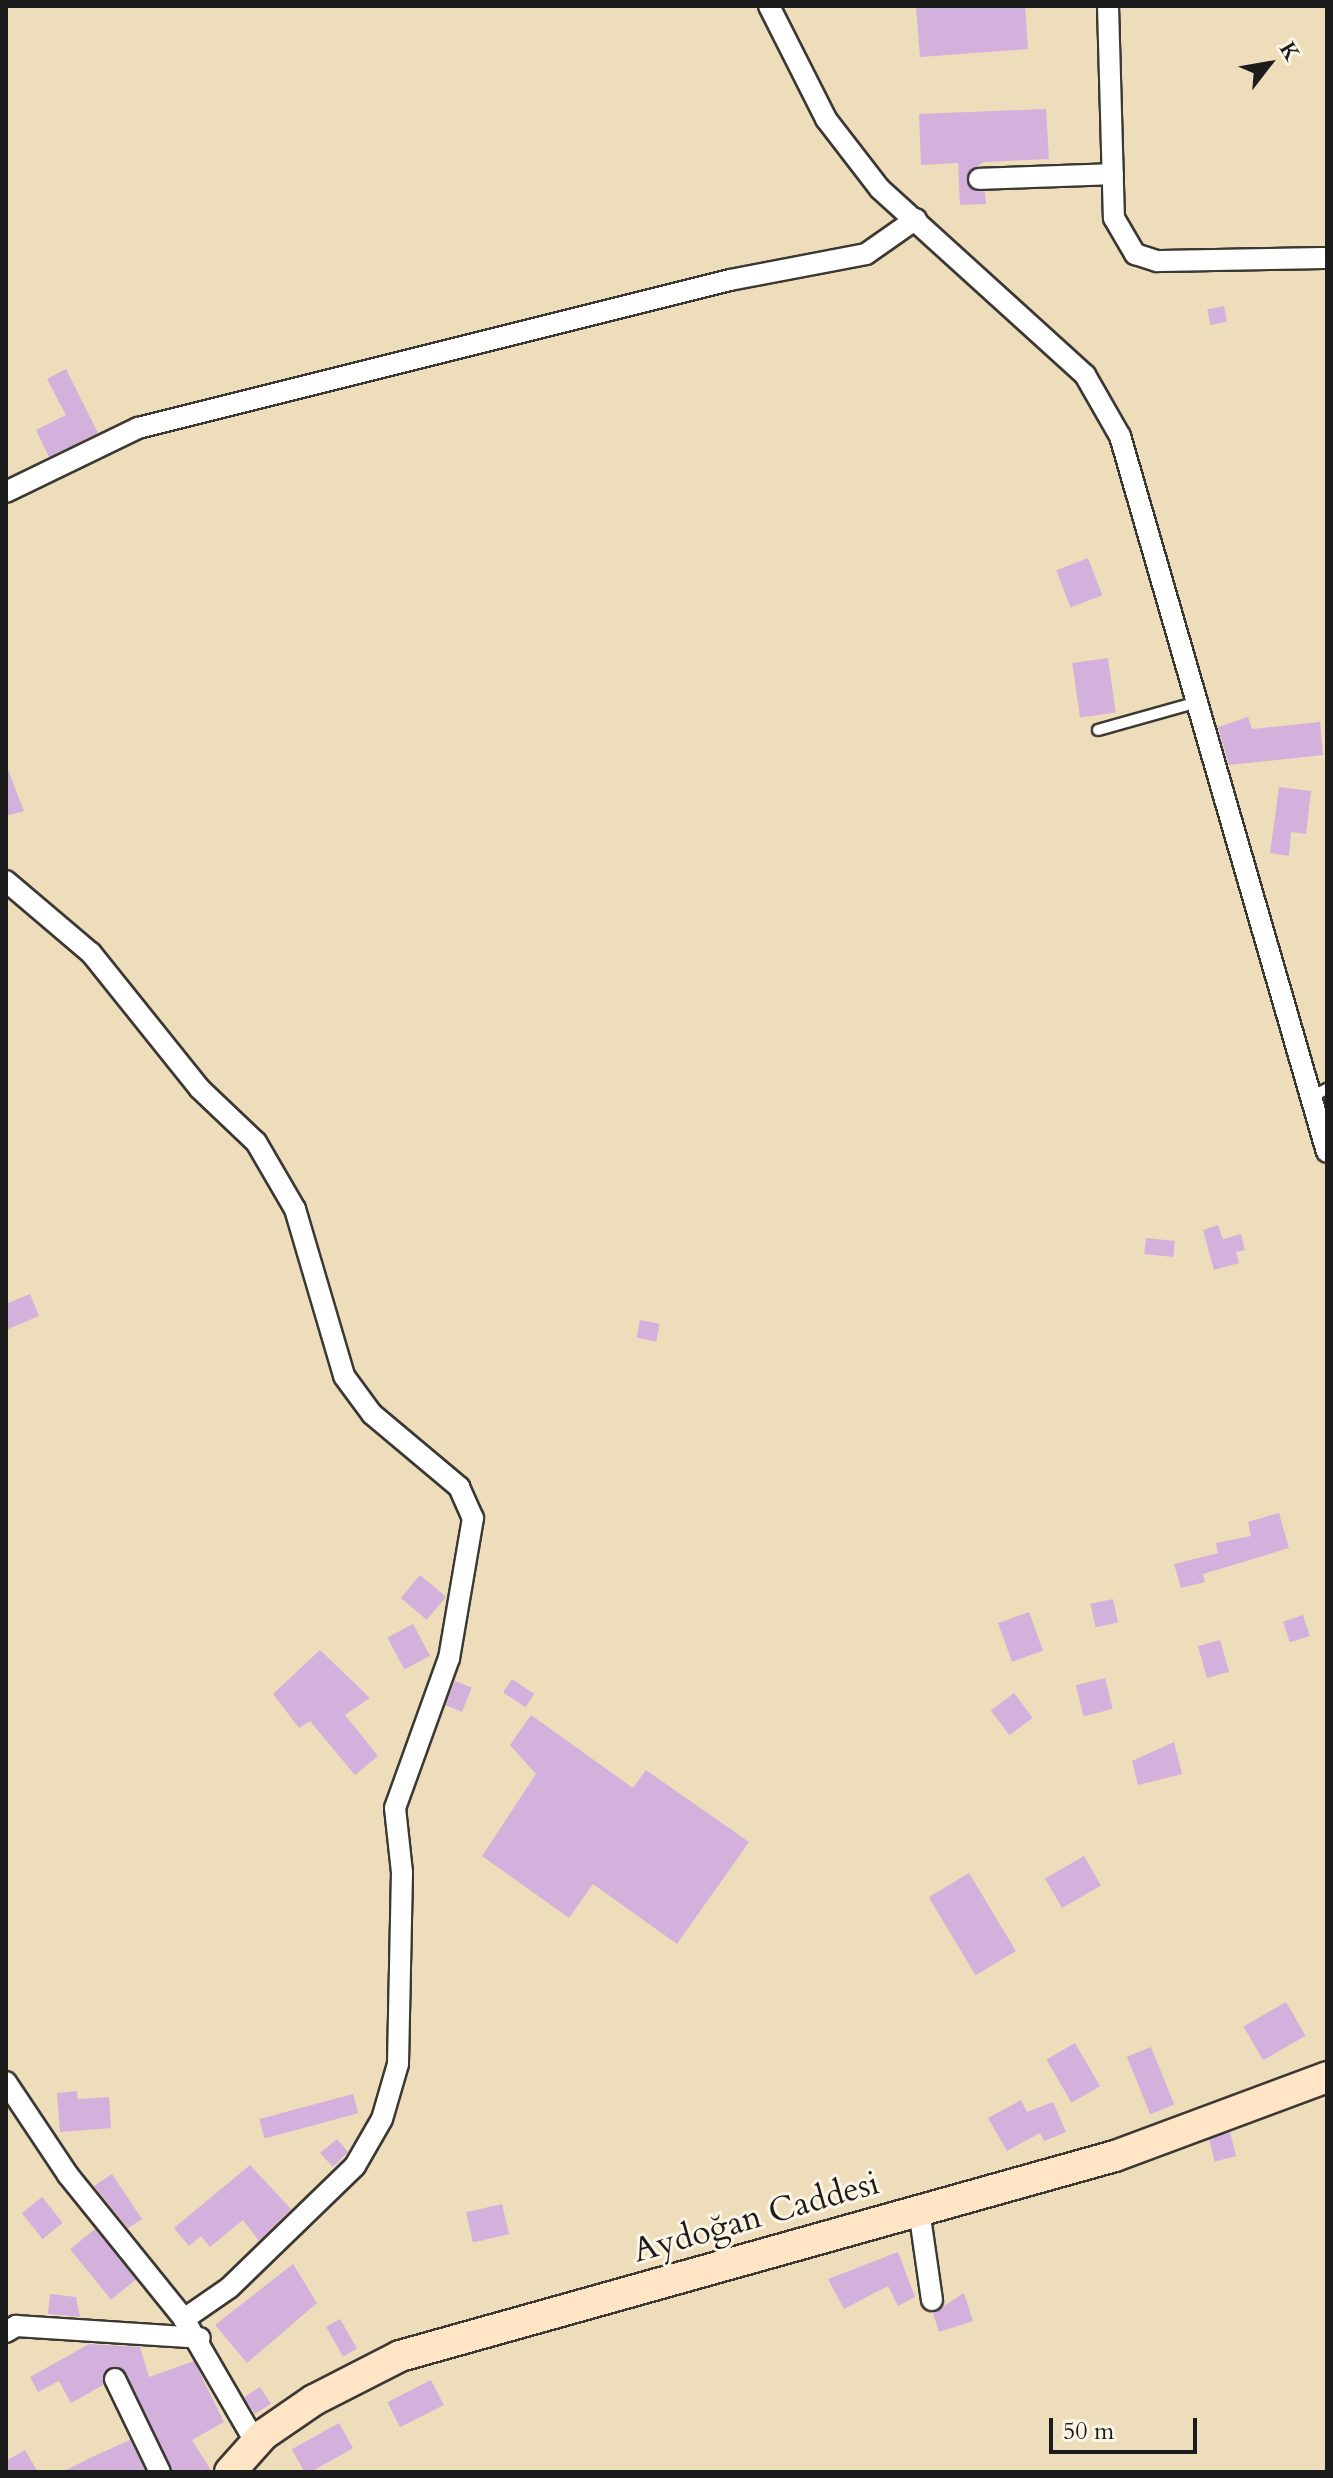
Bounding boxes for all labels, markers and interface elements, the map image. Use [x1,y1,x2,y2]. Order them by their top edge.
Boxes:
north arrow [1229,24,1309,104]
text: K [1272,36,1307,67]
street label: Aydoğan Caddesi [628,2162,884,2272]
scale bar [1053,2402,1201,2452]
text: 50 m [1063,2415,1114,2448]

